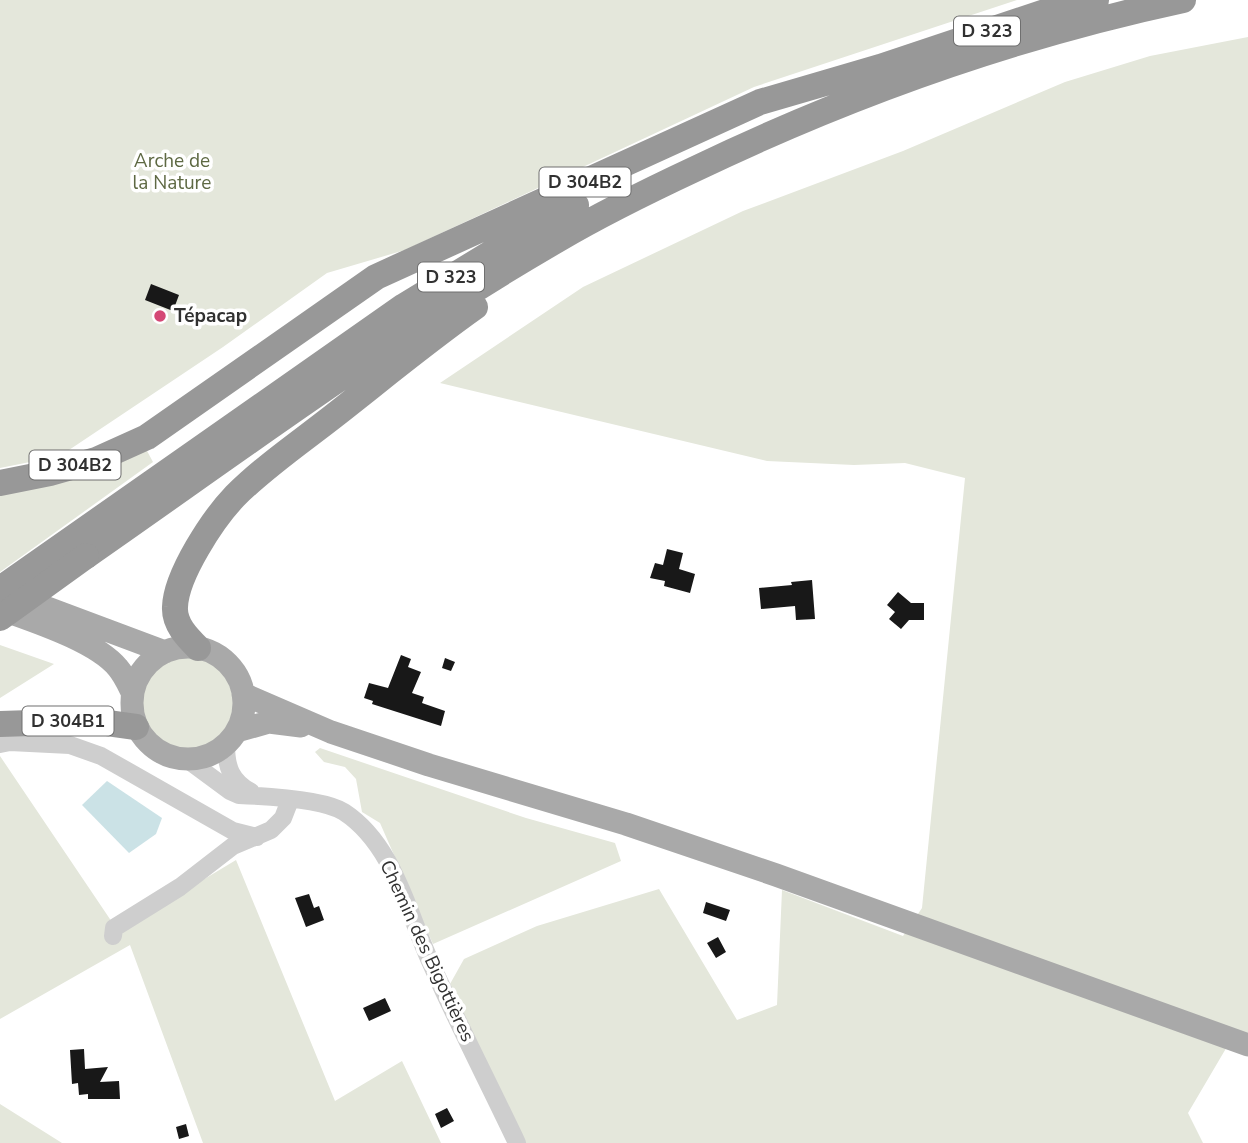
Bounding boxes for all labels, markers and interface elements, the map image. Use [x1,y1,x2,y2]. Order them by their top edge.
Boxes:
road number: D 323 [954,16,1020,46]
park label: Arche de la Nature [133,148,211,196]
road number: D 304B2 [540,168,630,196]
road number: D 323 [418,262,484,292]
place label: Tépacap [174,303,247,329]
marker: Tépacap [152,308,168,324]
road number: D 304B2 [29,450,120,480]
road number: D 304B1 [22,706,114,736]
street label: Chemin des Bigottières [373,856,481,1046]

